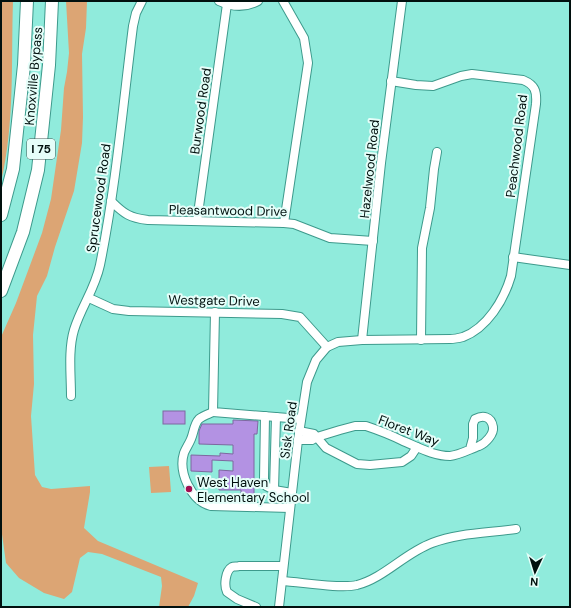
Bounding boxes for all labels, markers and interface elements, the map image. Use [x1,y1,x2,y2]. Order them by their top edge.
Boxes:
street label: Knoxville Bypass [21,26,46,126]
street label: Burwood Road [186,67,215,155]
street label: Peachwood Road [502,94,531,198]
street label: Hazelwood Road [356,119,383,219]
road number: I 75 [27,139,55,159]
street label: Sprucewood Road [82,143,115,253]
street label: Pleasantwood Drive [169,201,287,220]
street label: Westgate Drive [168,291,260,310]
street label: Sisk Road [276,400,301,460]
street label: Floret Way [376,411,442,450]
place label: West Haven Elementary School [197,474,310,506]
marker: West Haven Elementary School [184,484,194,494]
north arrow [515,552,555,592]
text: N [530,575,539,589]

